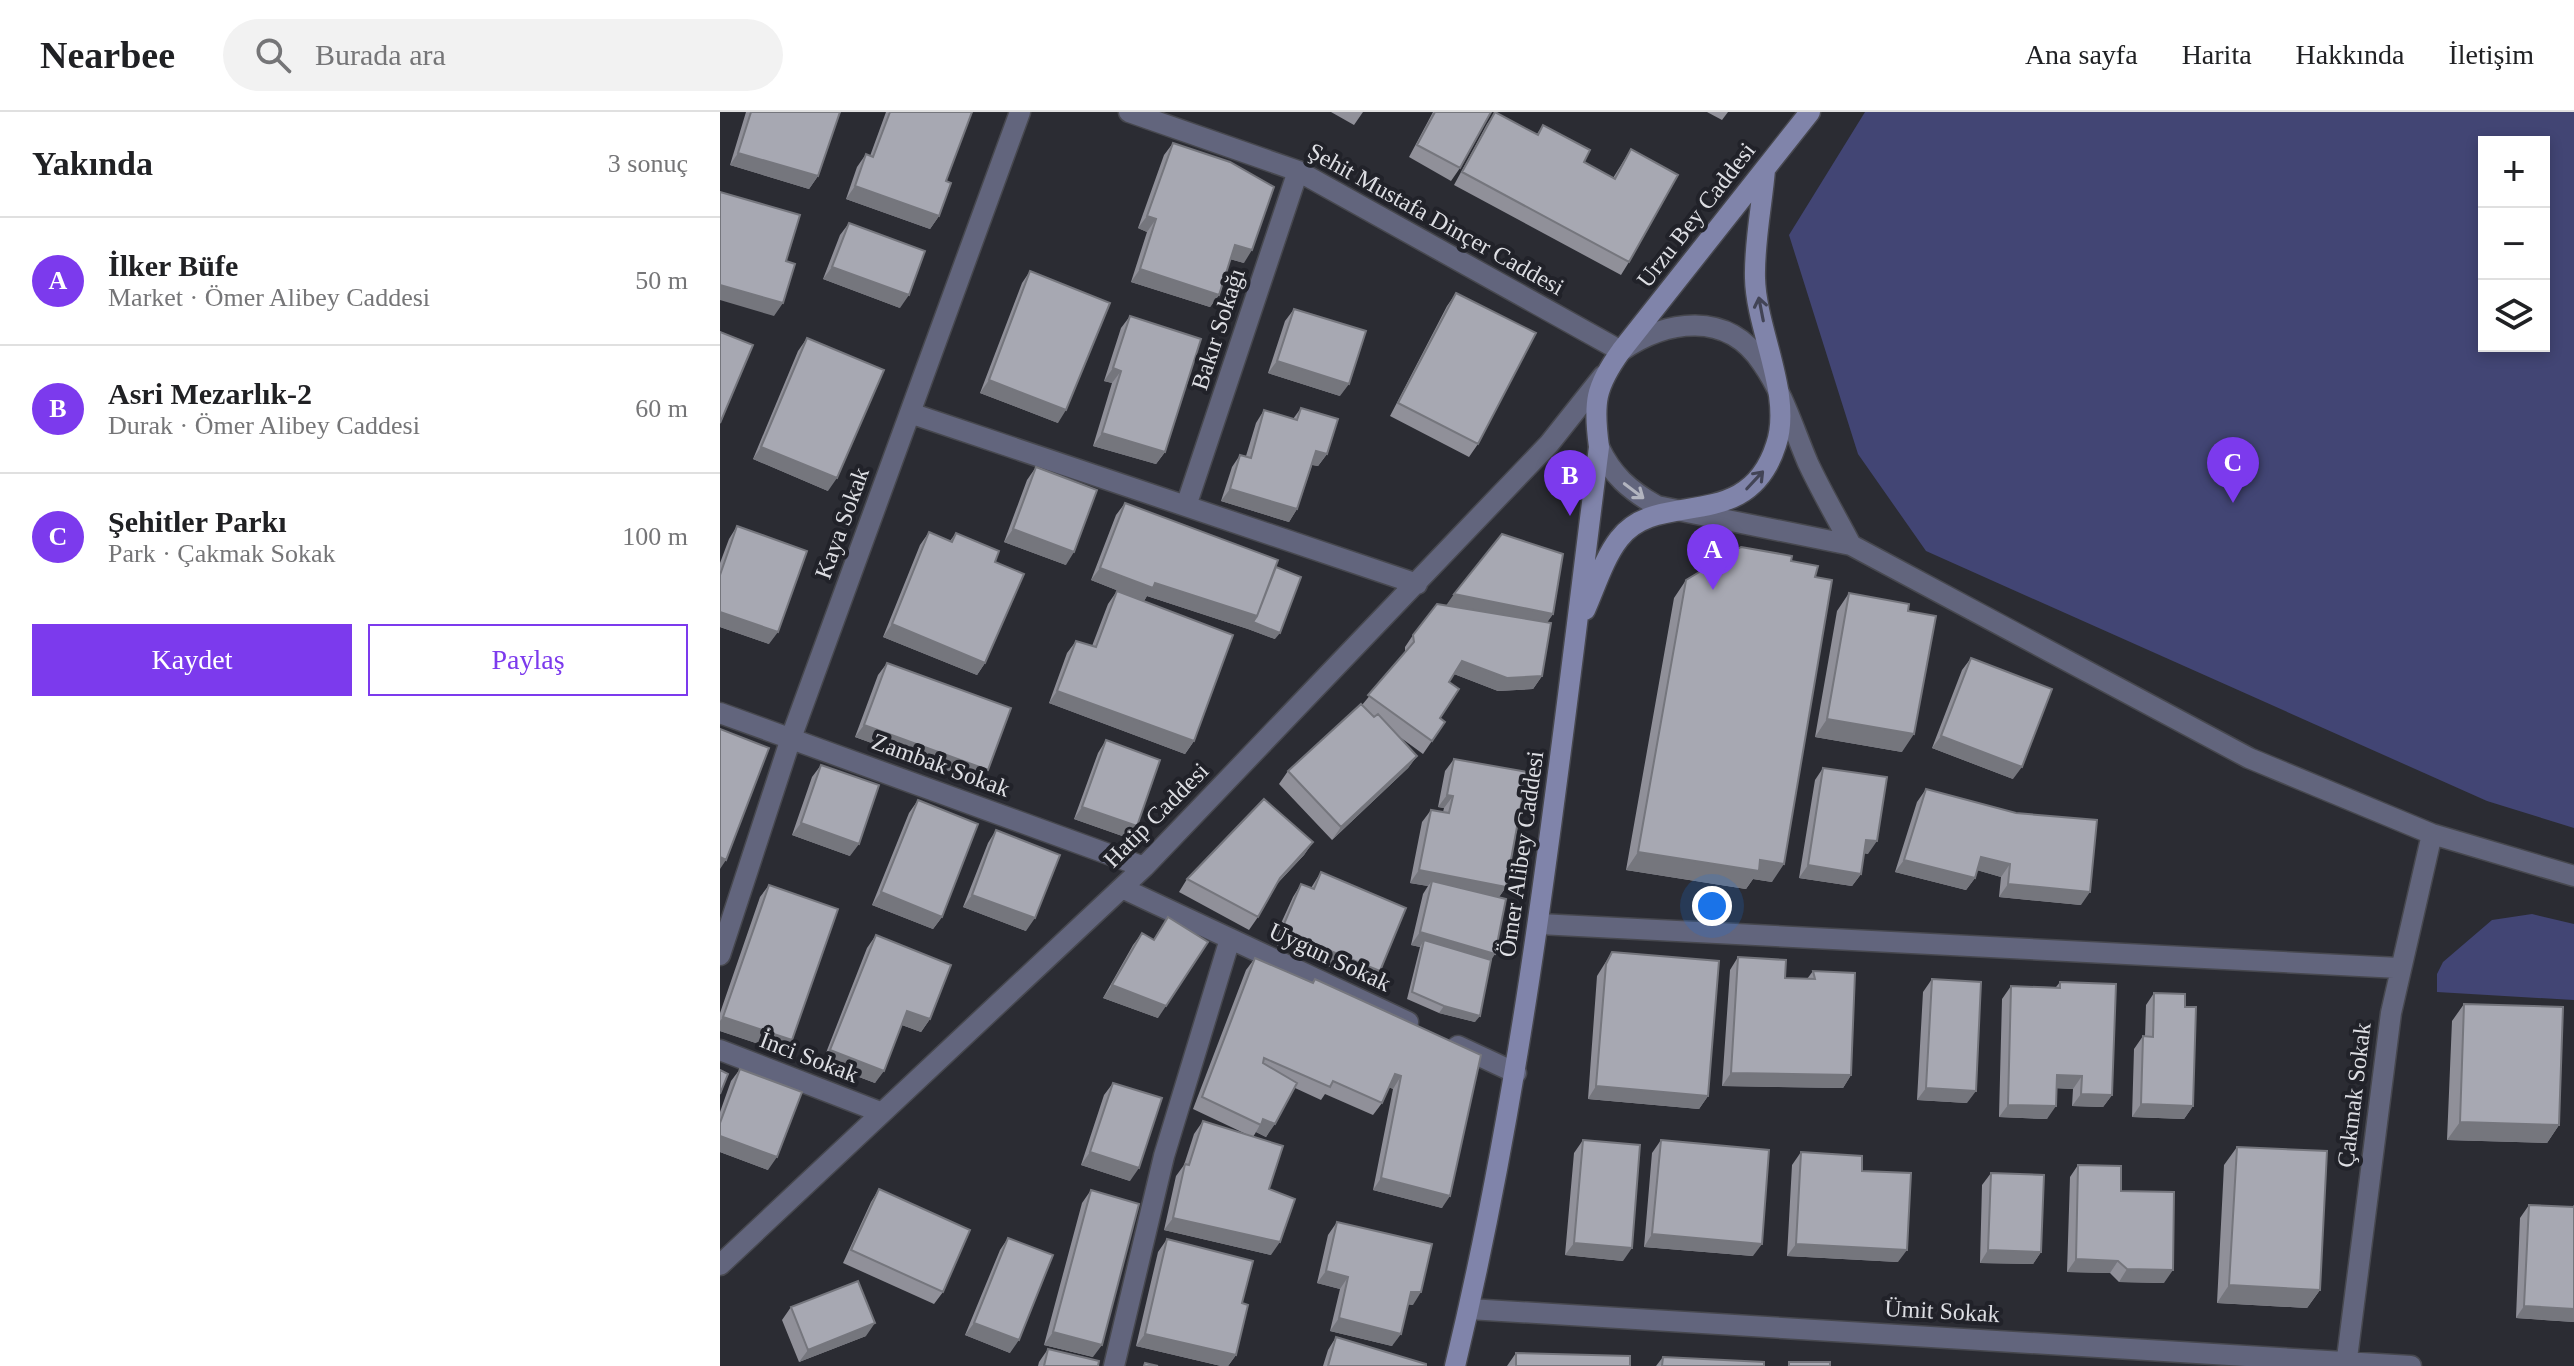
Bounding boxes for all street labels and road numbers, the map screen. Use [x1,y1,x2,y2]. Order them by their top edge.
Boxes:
street label: Urzu Bey Caddesi [1632,137,1761,292]
street label: Şehit Mustafa Dinçer Caddesi [1303,138,1569,300]
street label: Bakır Sokağı [1186,265,1250,393]
street label: Kaya Sokak [810,464,874,582]
street label: Zambak Sokak [869,728,1013,802]
street label: Ömer Alibey Caddesi [1494,749,1548,959]
street label: Hatip Caddesi [1098,757,1214,873]
street label: Uygun Sokak [1265,917,1395,997]
street label: Çakmak Sokak [2332,1021,2376,1169]
street label: İnci Sokak [756,1026,862,1088]
street label: Ümit Sokak [1884,1295,2000,1327]

